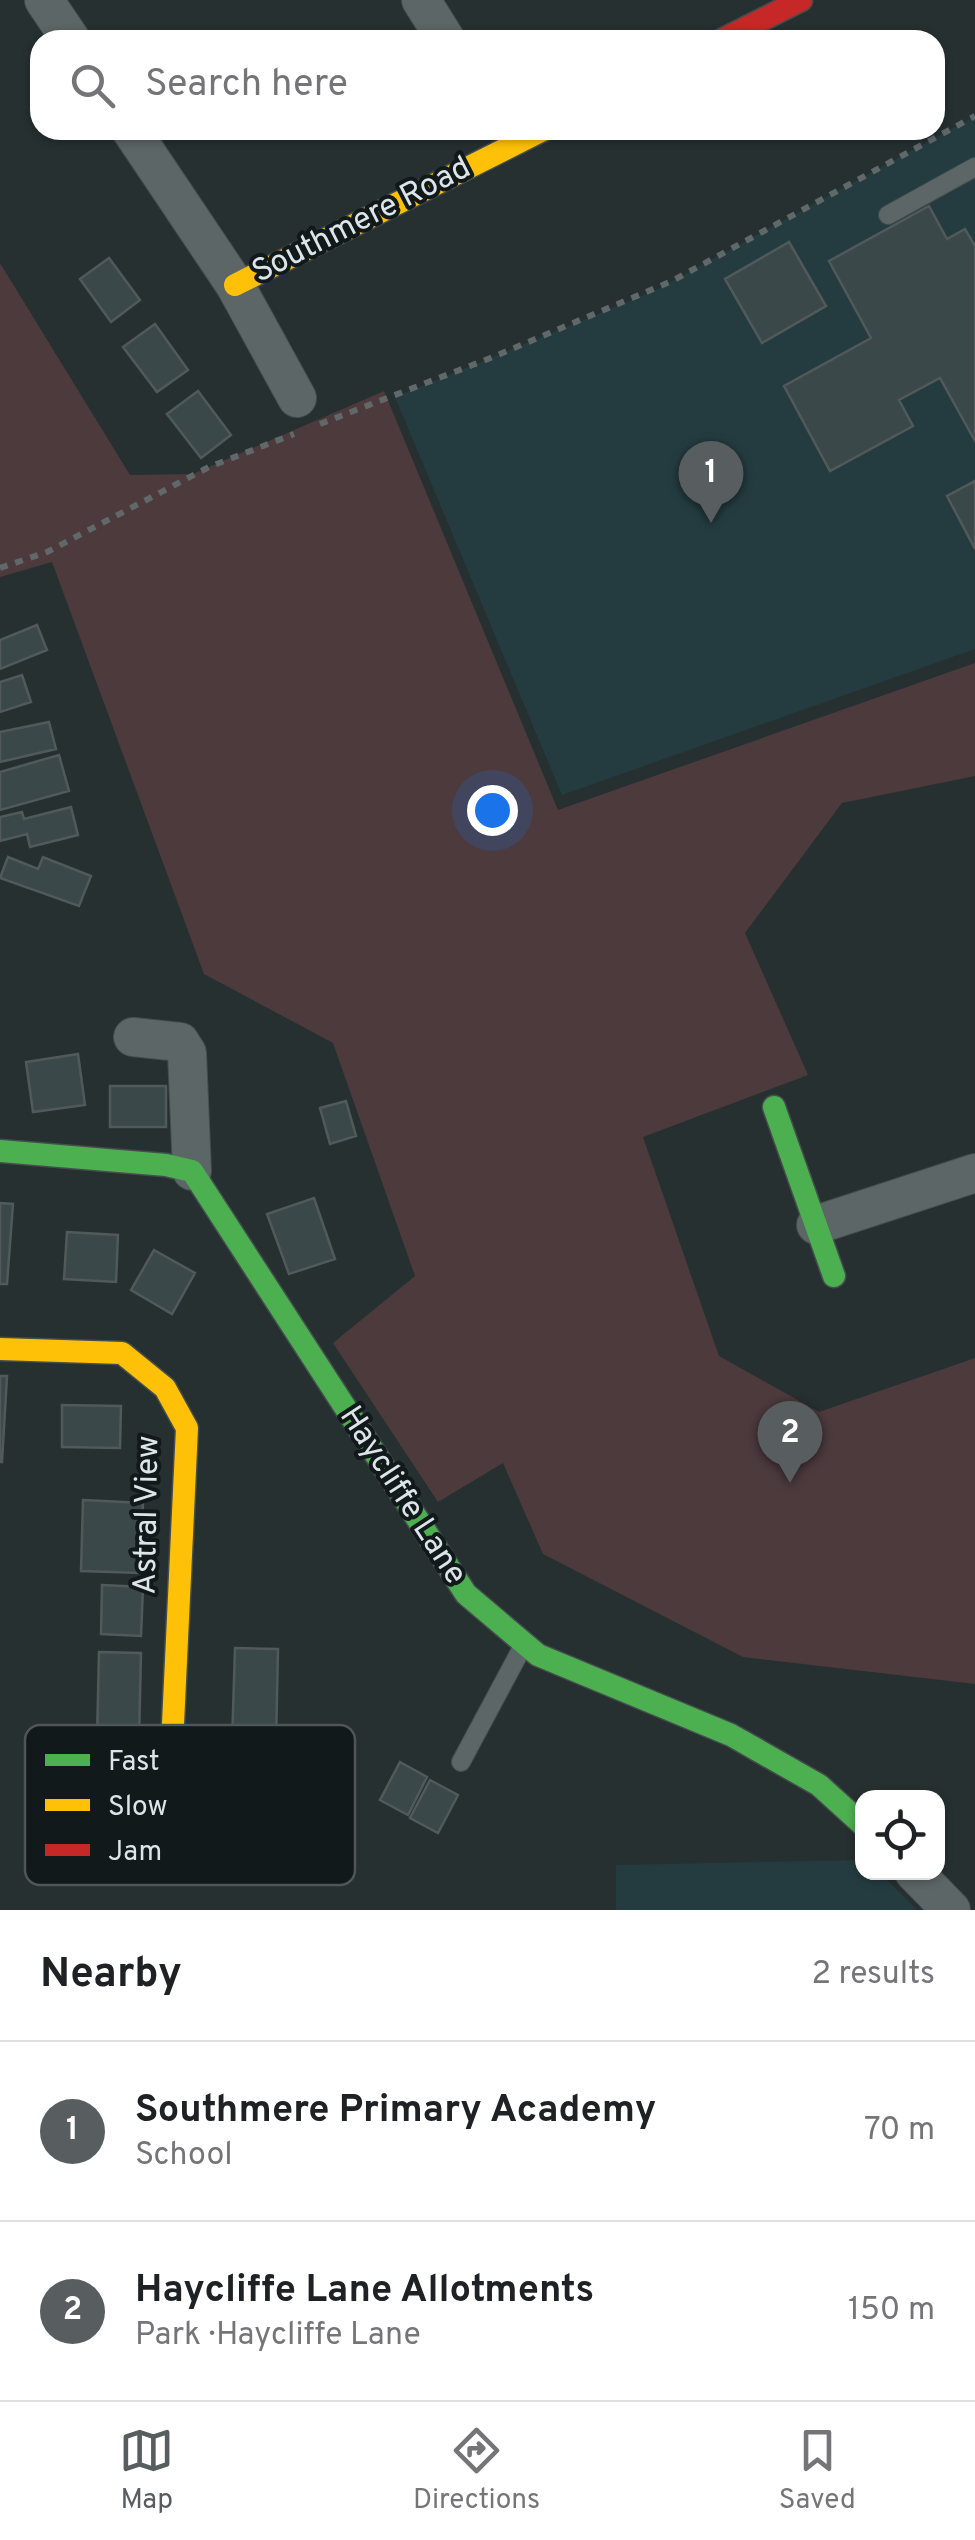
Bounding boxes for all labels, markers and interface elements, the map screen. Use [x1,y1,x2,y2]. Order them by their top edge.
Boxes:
search box [30,30,945,140]
icon: search [65,58,120,113]
text: Search here [145,61,348,110]
street label: Southmere Road [246,149,478,293]
pin: 1 [678,440,744,523]
your location [467,785,518,836]
street label: Haycliffe Lane [329,1399,475,1593]
pin: 2 [758,1400,822,1483]
street label: Astral View [127,1435,169,1595]
legend [25,1725,355,1885]
text: Fast [108,1745,160,1781]
text: Slow [108,1790,167,1826]
map controls [855,1790,945,1880]
button: locate [855,1790,945,1880]
text: Jam [108,1835,162,1871]
text: Nearby [40,1949,182,2002]
text: 2 results [811,1955,935,1995]
text: Southmere Primary Academy [135,2087,656,2136]
text: 1 [66,2111,79,2151]
text: 70 m [864,2111,935,2151]
text: School [135,2136,233,2176]
text: Haycliffe Lane Allotments [135,2267,594,2316]
text: 2 [63,2291,82,2331]
text: 150 m [848,2291,935,2331]
text: Park · Haycliffe Lane [135,2316,421,2356]
tab: Map [119,2423,174,2519]
tab: Directions [413,2423,540,2519]
tab: Saved [779,2423,856,2519]

